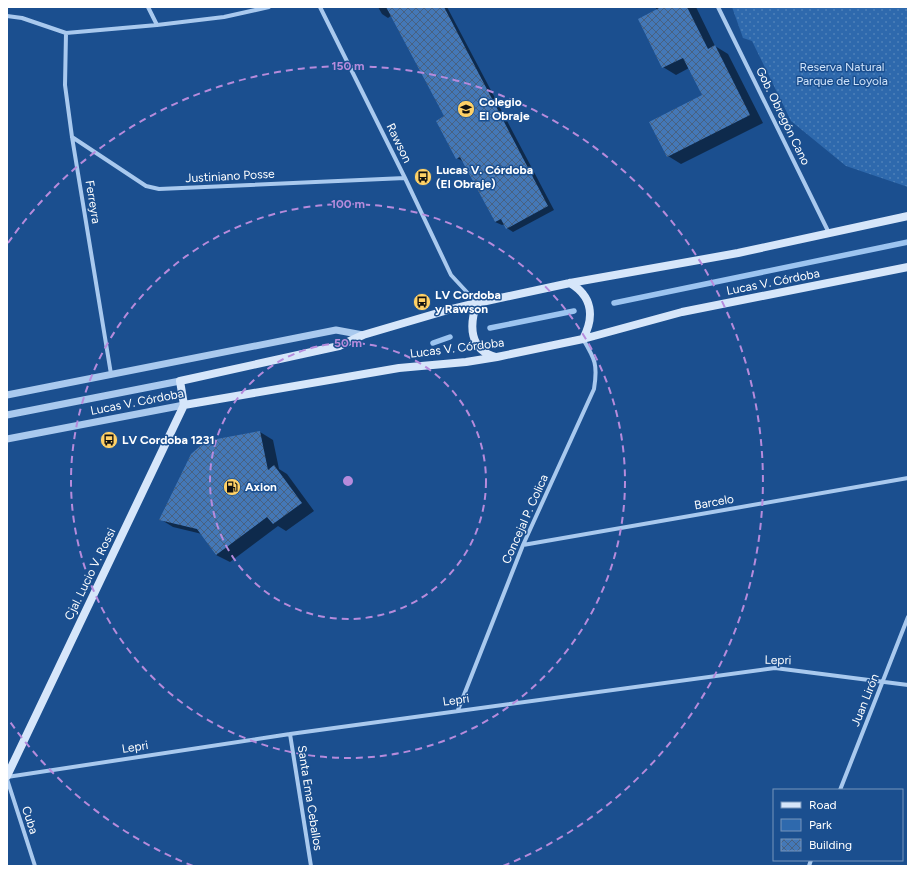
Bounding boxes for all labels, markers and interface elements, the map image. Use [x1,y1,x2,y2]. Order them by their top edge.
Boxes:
text: 150 m [331,59,365,73]
park label: Reserva Natural Parque de Loyola [796,60,888,88]
street label: Gob. Obregón Cano [753,65,813,167]
place label: Colegio El Obraje [479,95,530,123]
school or university icon: Colegio El Obraje [456,99,476,119]
street label: Rawson [383,121,415,165]
place label: Lucas V. Córdoba (El Obraje) [436,163,533,191]
street label: Justiniano Posse [185,167,276,185]
bus stop icon: Lucas V. Córdoba (El Obraje) [413,167,433,187]
street label: Ferreyra [83,179,103,225]
text: 100 m [331,197,365,211]
street label: Lucas V. Córdoba [725,266,821,298]
place label: LV Cordoba y Rawson [435,288,501,316]
bus stop icon: LV Cordoba y Rawson [412,292,432,312]
street label: Lucas V. Córdoba [409,335,505,361]
text: 50 m [334,336,362,350]
street label: Lucas V. Córdoba [89,386,185,418]
bus stop icon: LV Cordoba 1231 [99,430,119,450]
place label: LV Cordoba 1231 [122,433,214,447]
street label: Concejal P. Colica [499,472,551,566]
centre of rings [341,474,355,488]
fuel station icon: Axion [222,477,242,497]
place label: Axion [245,480,277,494]
street label: Barcelo [693,492,735,512]
street label: Cjal. Lucio V. Rossi [62,526,118,622]
street label: Lepri [765,653,791,667]
street label: Juan Lirón [848,671,882,728]
street label: Lepri [442,691,470,709]
street label: Lepri [121,738,149,756]
street label: Santa Ema Ceballos [295,744,325,852]
legend [773,789,903,861]
text: Road [809,798,837,812]
street label: Cuba [19,804,41,836]
text: Park [809,818,832,832]
text: Building [809,838,852,852]

